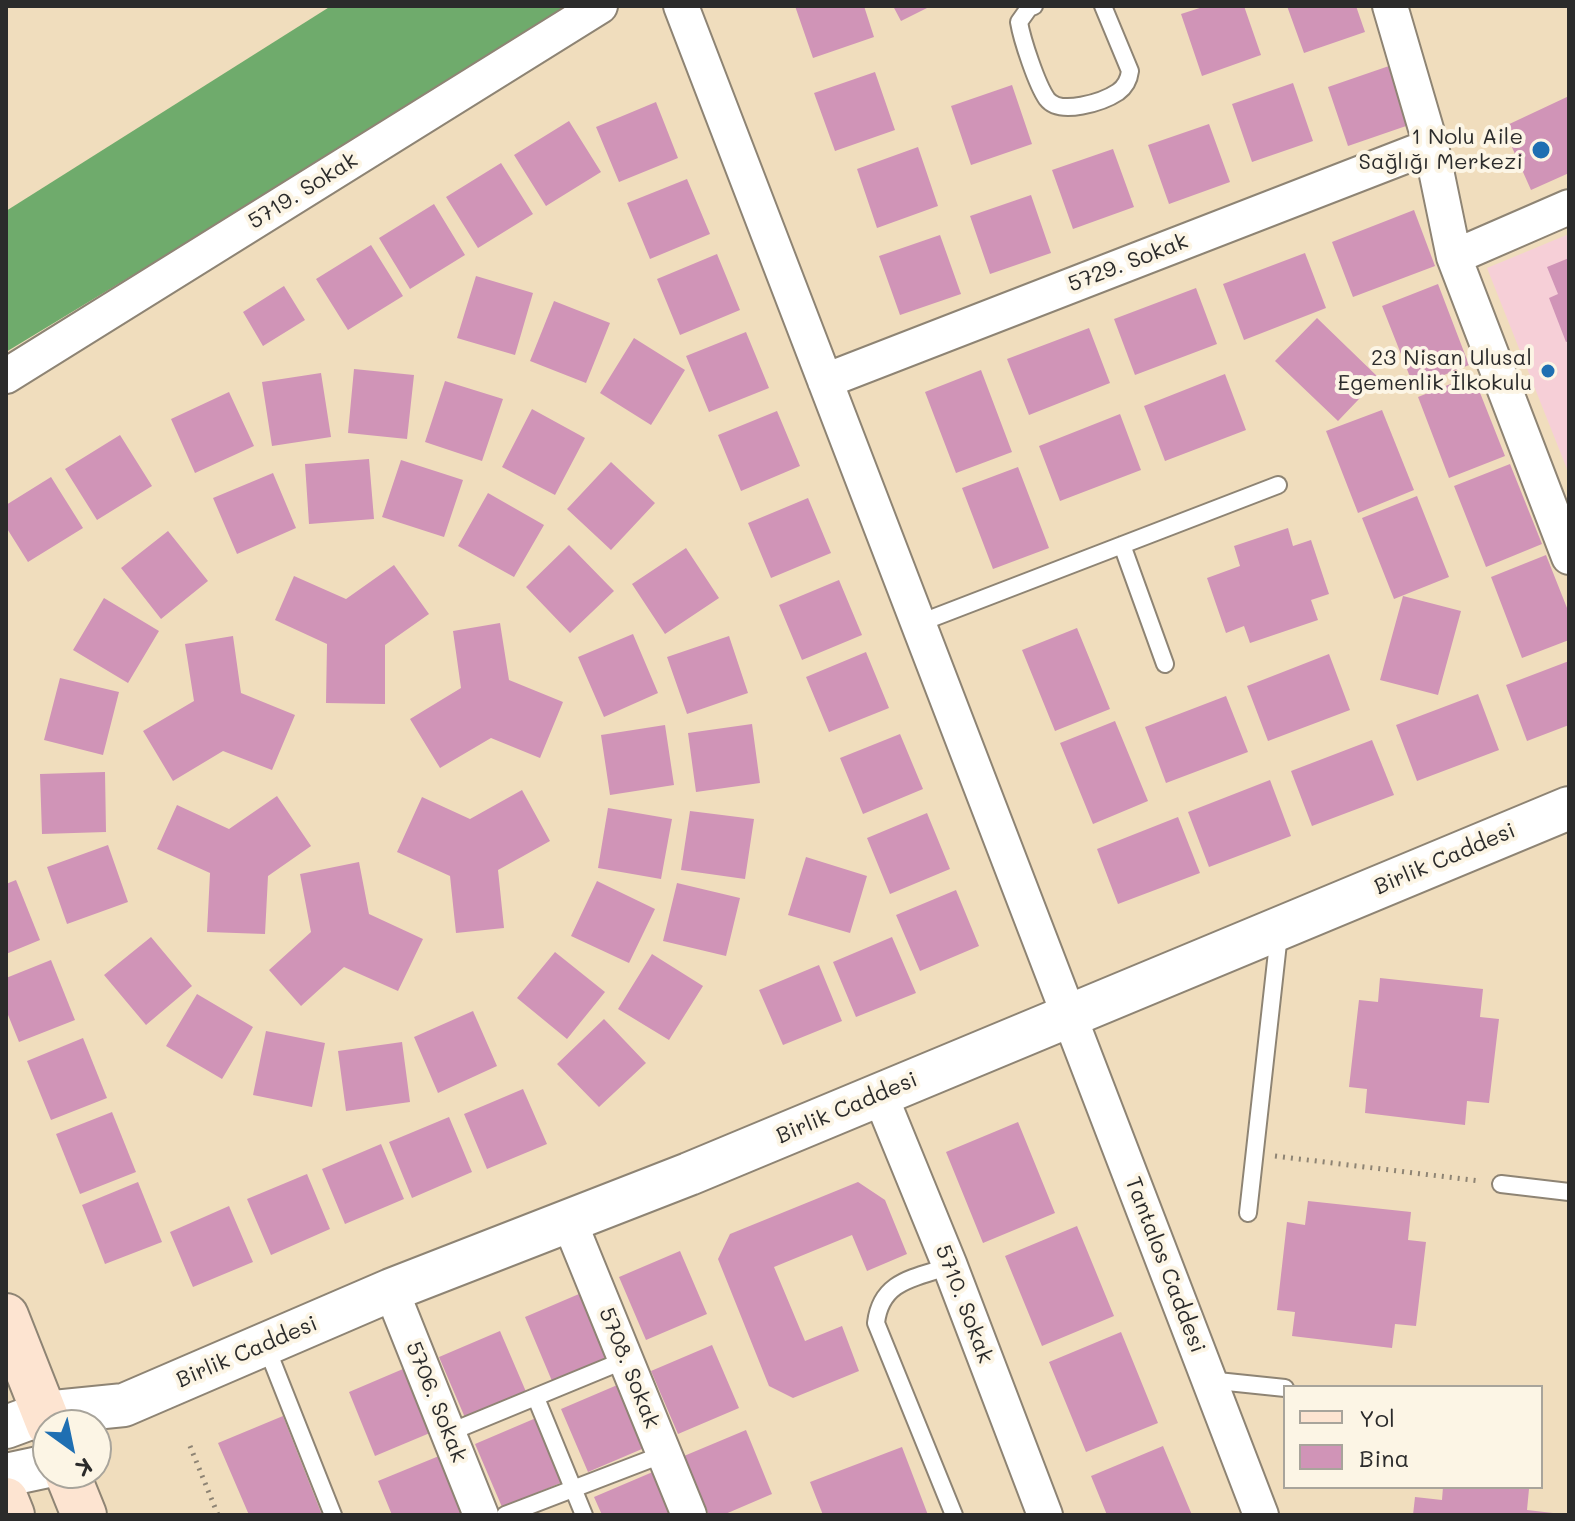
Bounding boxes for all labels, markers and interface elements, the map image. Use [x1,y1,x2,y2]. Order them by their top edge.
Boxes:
place label: 1 Nolu Aile Sağlığı Merkezi [1359,124,1523,176]
marker: 1 Nolu Aile Sağlığı Merkezi [1530,139,1552,161]
street label: 5719. Sokak [243,147,363,235]
street label: 5729. Sokak [1064,228,1192,298]
place label: 23 Nisan Ulusal Egemenlik İlkokulu [1338,345,1532,396]
marker: 23 Nisan Ulusal Egemenlik İlkokulu [1539,362,1557,380]
street label: Birlik Caddesi [1370,817,1520,901]
street label: Birlik Caddesi [772,1066,922,1150]
street label: Tantalos Caddesi [1119,1173,1211,1357]
street label: 5710. Sokak [929,1241,999,1367]
street label: 5708. Sokak [593,1304,665,1432]
street label: Birlik Caddesi [172,1310,322,1394]
street label: 5706. Sokak [400,1338,472,1466]
legend [1283,1385,1543,1489]
text: Yol [1359,1402,1395,1433]
north arrow [32,1409,112,1489]
text: Bina [1359,1442,1410,1473]
text: K [70,1452,98,1484]

